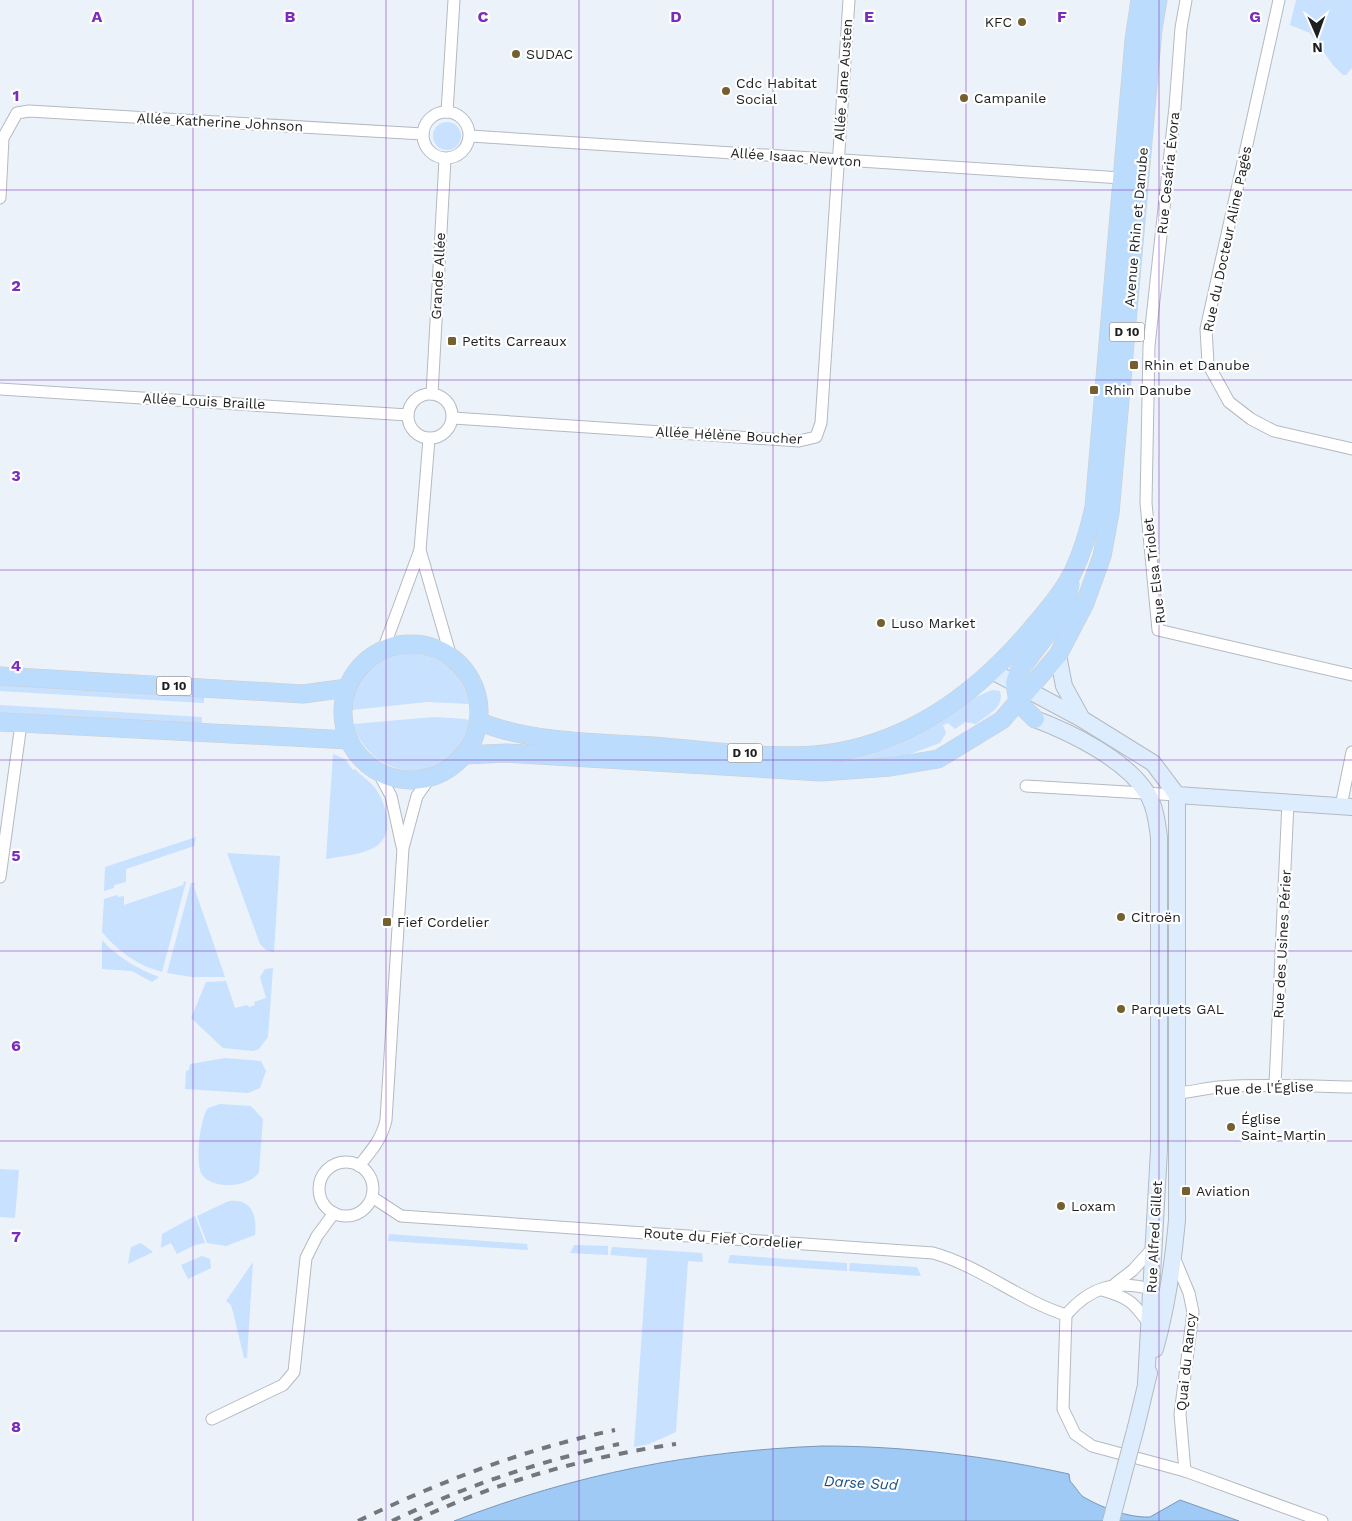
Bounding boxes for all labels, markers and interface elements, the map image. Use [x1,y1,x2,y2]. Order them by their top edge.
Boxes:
text: A [92,7,103,26]
text: B [285,7,296,26]
text: C [478,7,489,26]
text: D [670,7,682,26]
text: E [864,7,874,26]
text: F [1057,7,1067,26]
text: G [1249,7,1261,26]
north arrow [1292,10,1342,60]
place label: KFC [985,14,1012,30]
marker: KFC [1016,16,1028,28]
street label: Allée Jane Austen [831,18,855,142]
text: N [1312,40,1323,56]
place label: SUDAC [526,46,573,62]
marker: SUDAC [510,48,522,60]
place label: Cdc Habitat Social [736,75,817,107]
marker: Cdc Habitat Social [720,85,732,97]
text: 1 [13,86,19,105]
place label: Campanile [974,90,1046,106]
marker: Campanile [958,92,970,104]
street label: Allée Katherine Johnson [136,110,304,134]
street label: Rue Cesária Évora [1154,111,1182,235]
street label: Allée Isaac Newton [730,144,862,170]
street label: Rue du Docteur Aline Pagès [1199,145,1255,333]
street label: Avenue Rhin et Danube [1121,147,1151,307]
street label: Grande Allée [428,232,448,320]
text: 2 [11,276,21,295]
road number: D 10 [1110,322,1144,342]
place label: Petits Carreaux [462,333,567,349]
marker: Petits Carreaux [446,335,458,347]
place label: Rhin et Danube [1144,357,1250,373]
marker: Rhin et Danube [1128,359,1140,371]
place label: Rhin Danube [1104,382,1191,398]
marker: Rhin Danube [1088,384,1100,396]
street label: Allée Louis Braille [142,390,266,412]
street label: Allée Hélène Boucher [655,423,803,447]
text: 3 [11,466,21,485]
street label: Rue Elsa Triolet [1140,517,1168,625]
place label: Luso Market [891,615,975,631]
marker: Luso Market [875,617,887,629]
text: 4 [11,656,21,675]
road number: D 10 [156,676,192,696]
road number: D 10 [728,744,762,762]
text: 5 [11,846,21,865]
street label: Rue des Usines Périer [1270,869,1294,1019]
place label: Citroën [1131,909,1181,925]
marker: Citroën [1115,911,1127,923]
place label: Fief Cordelier [397,914,489,930]
marker: Fief Cordelier [381,916,393,928]
place label: Parquets GAL [1131,1001,1224,1017]
marker: Parquets GAL [1115,1003,1127,1015]
text: 6 [11,1036,21,1055]
street label: Rue de l'Église [1214,1078,1314,1098]
place label: Église Saint-Martin [1241,1111,1326,1143]
marker: Église Saint-Martin [1225,1121,1237,1133]
street label: Rue Alfred Gillet [1143,1180,1165,1294]
place label: Aviation [1196,1183,1250,1199]
marker: Aviation [1180,1185,1192,1197]
place label: Loxam [1071,1198,1116,1214]
marker: Loxam [1055,1200,1067,1212]
street label: Route du Fief Cordelier [643,1224,803,1252]
text: 7 [11,1227,21,1246]
street label: Quai du Rancy [1173,1311,1199,1412]
text: 8 [11,1417,21,1436]
water label: Darse Sud [823,1472,899,1494]

